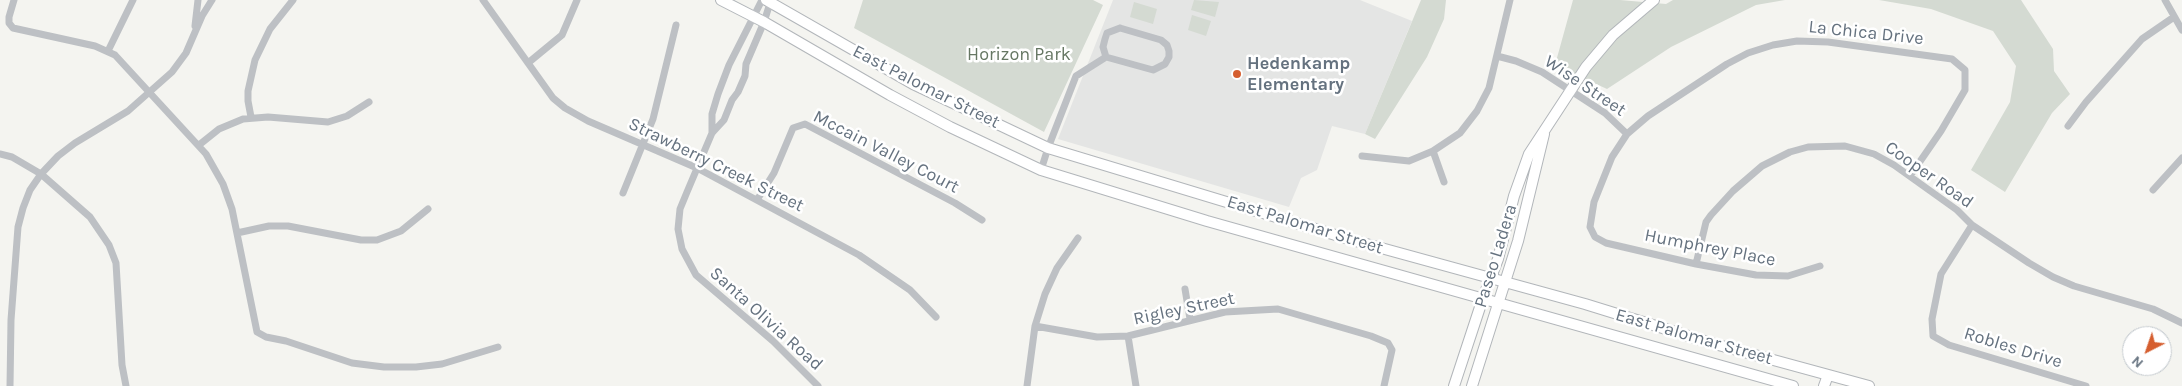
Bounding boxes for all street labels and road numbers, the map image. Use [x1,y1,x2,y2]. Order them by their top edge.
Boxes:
street label: La Chica Drive [1808,16,1924,50]
street label: East Palomar Street [849,41,1003,133]
street label: Wise Street [1540,51,1630,121]
street label: Mccain Valley Court [809,106,963,198]
street label: Strawberry Creek Street [625,113,807,217]
street label: Cooper Road [1881,137,1977,213]
street label: East Palomar Street [1224,191,1386,259]
street label: Paseo Ladera [1470,202,1522,310]
street label: Humphrey Place [1643,225,1777,271]
street label: Santa Olivia Road [705,263,827,375]
street label: Rigley Street [1131,288,1237,330]
street label: East Palomar Street [1613,304,1775,370]
street label: Robles Drive [1961,323,2065,373]

